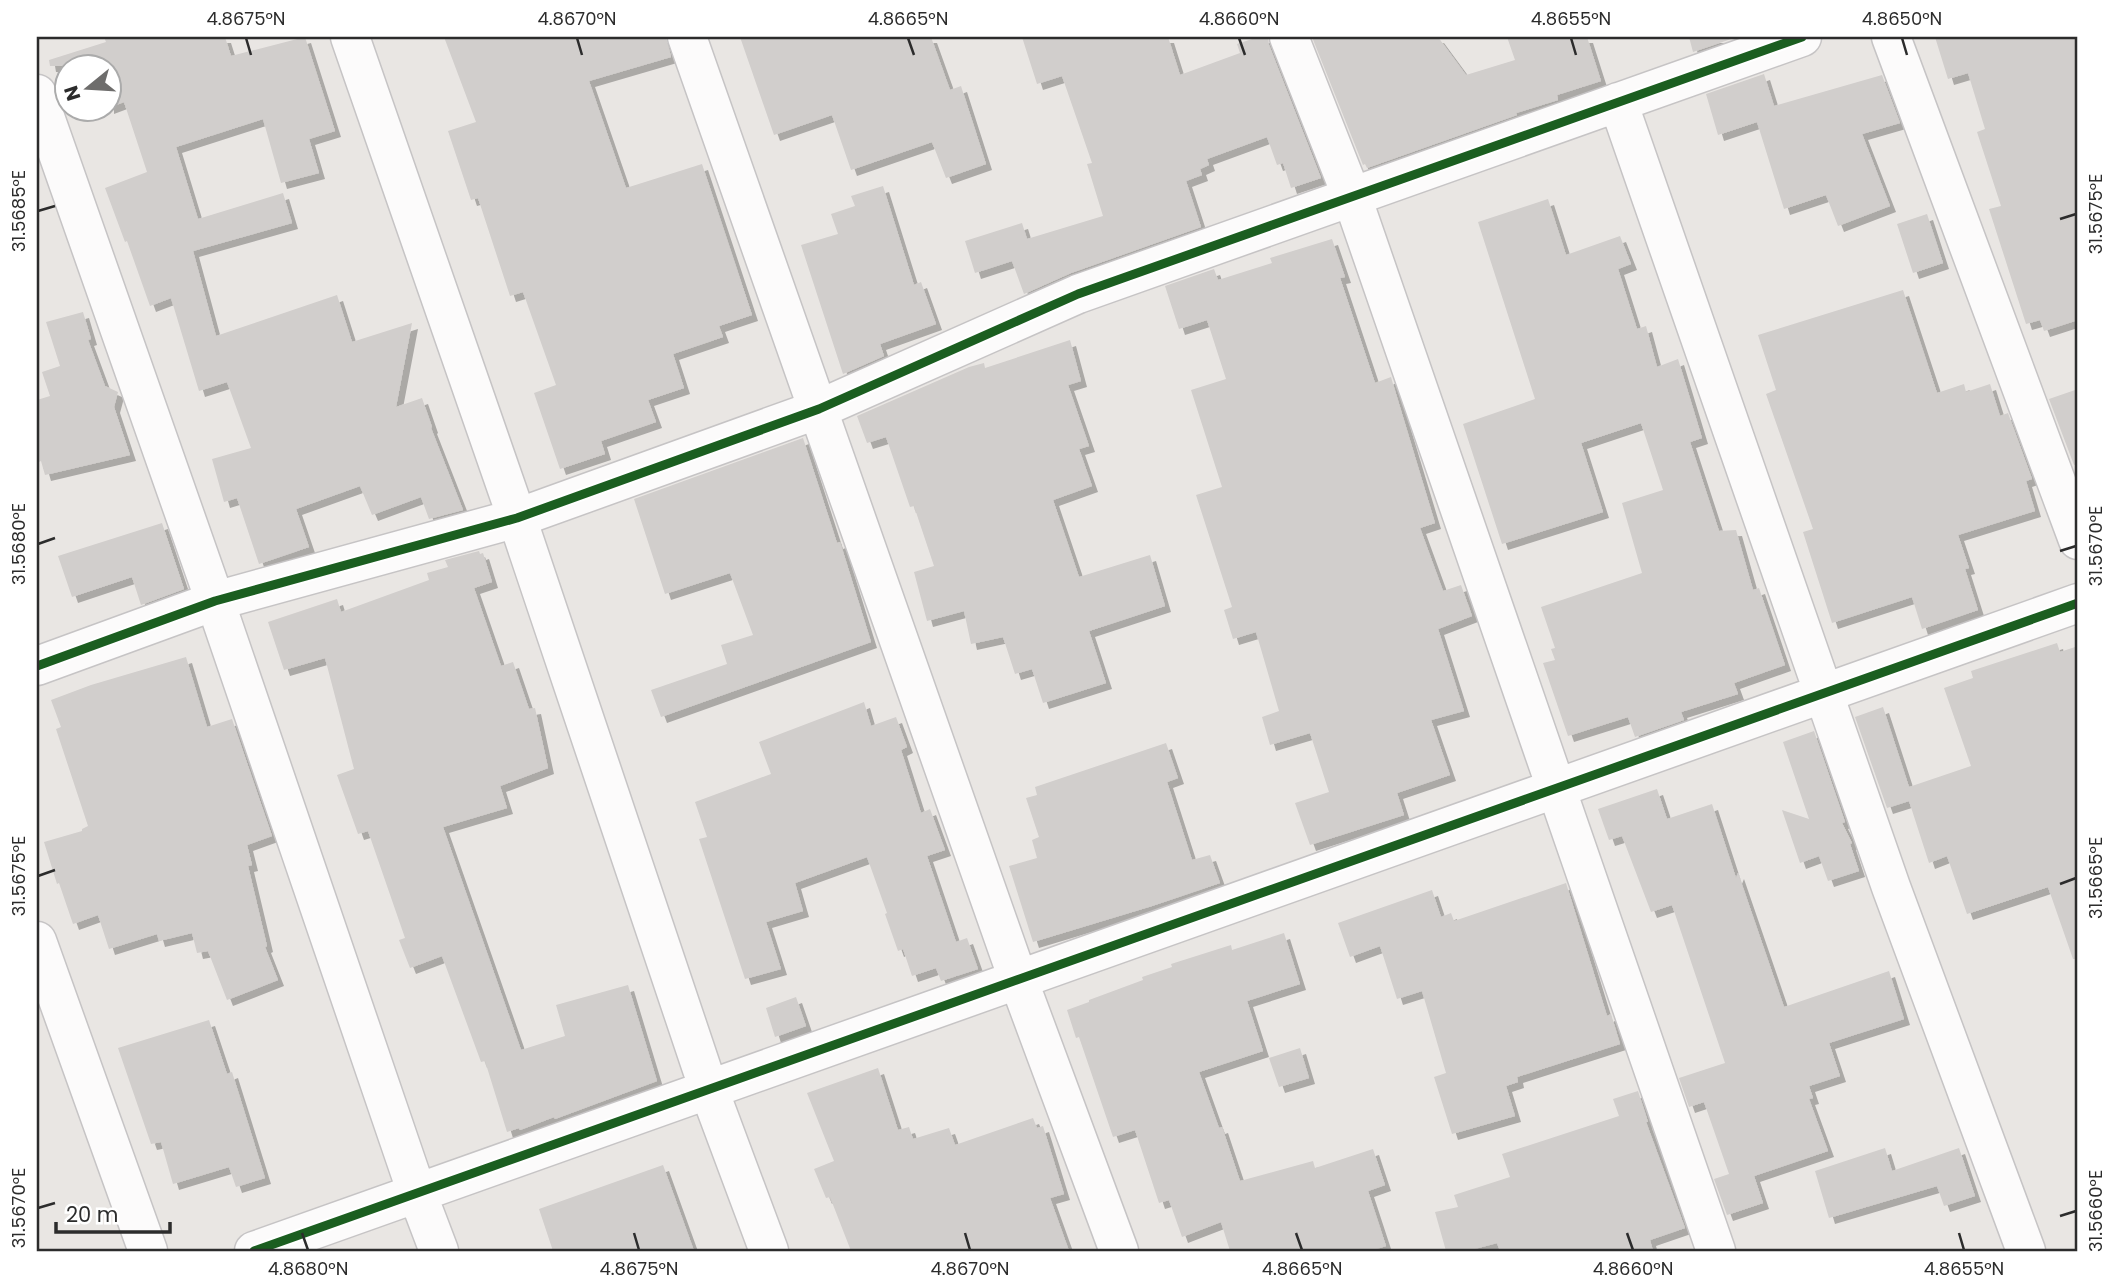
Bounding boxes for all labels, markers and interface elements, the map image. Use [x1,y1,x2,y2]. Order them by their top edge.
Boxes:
text: 4.8675°N [206,6,286,31]
text: 4.8670°N [537,6,617,31]
text: 4.8665°N [868,6,948,31]
text: 4.8660°N [1199,6,1279,31]
text: 4.8655°N [1531,6,1611,31]
text: 4.8650°N [1862,6,1942,31]
north arrow [52,52,122,122]
text: N [57,82,87,104]
text: 31.5685°E [6,170,31,252]
text: 31.5675°E [2083,174,2108,254]
text: 31.5680°E [6,503,31,585]
text: 31.5670°E [2083,506,2108,586]
text: 31.5675°E [6,836,31,916]
text: 31.5665°E [2083,837,2108,919]
text: 31.5670°E [6,1168,31,1248]
text: 31.5660°E [2083,1170,2108,1252]
scale bar [56,1190,170,1234]
text: 20 m [66,1200,119,1229]
text: 4.8680°N [268,1256,348,1281]
text: 4.8675°N [599,1256,679,1281]
text: 4.8670°N [930,1256,1010,1281]
text: 4.8665°N [1262,1256,1342,1281]
text: 4.8660°N [1593,1256,1673,1281]
text: 4.8655°N [1924,1256,2004,1281]

